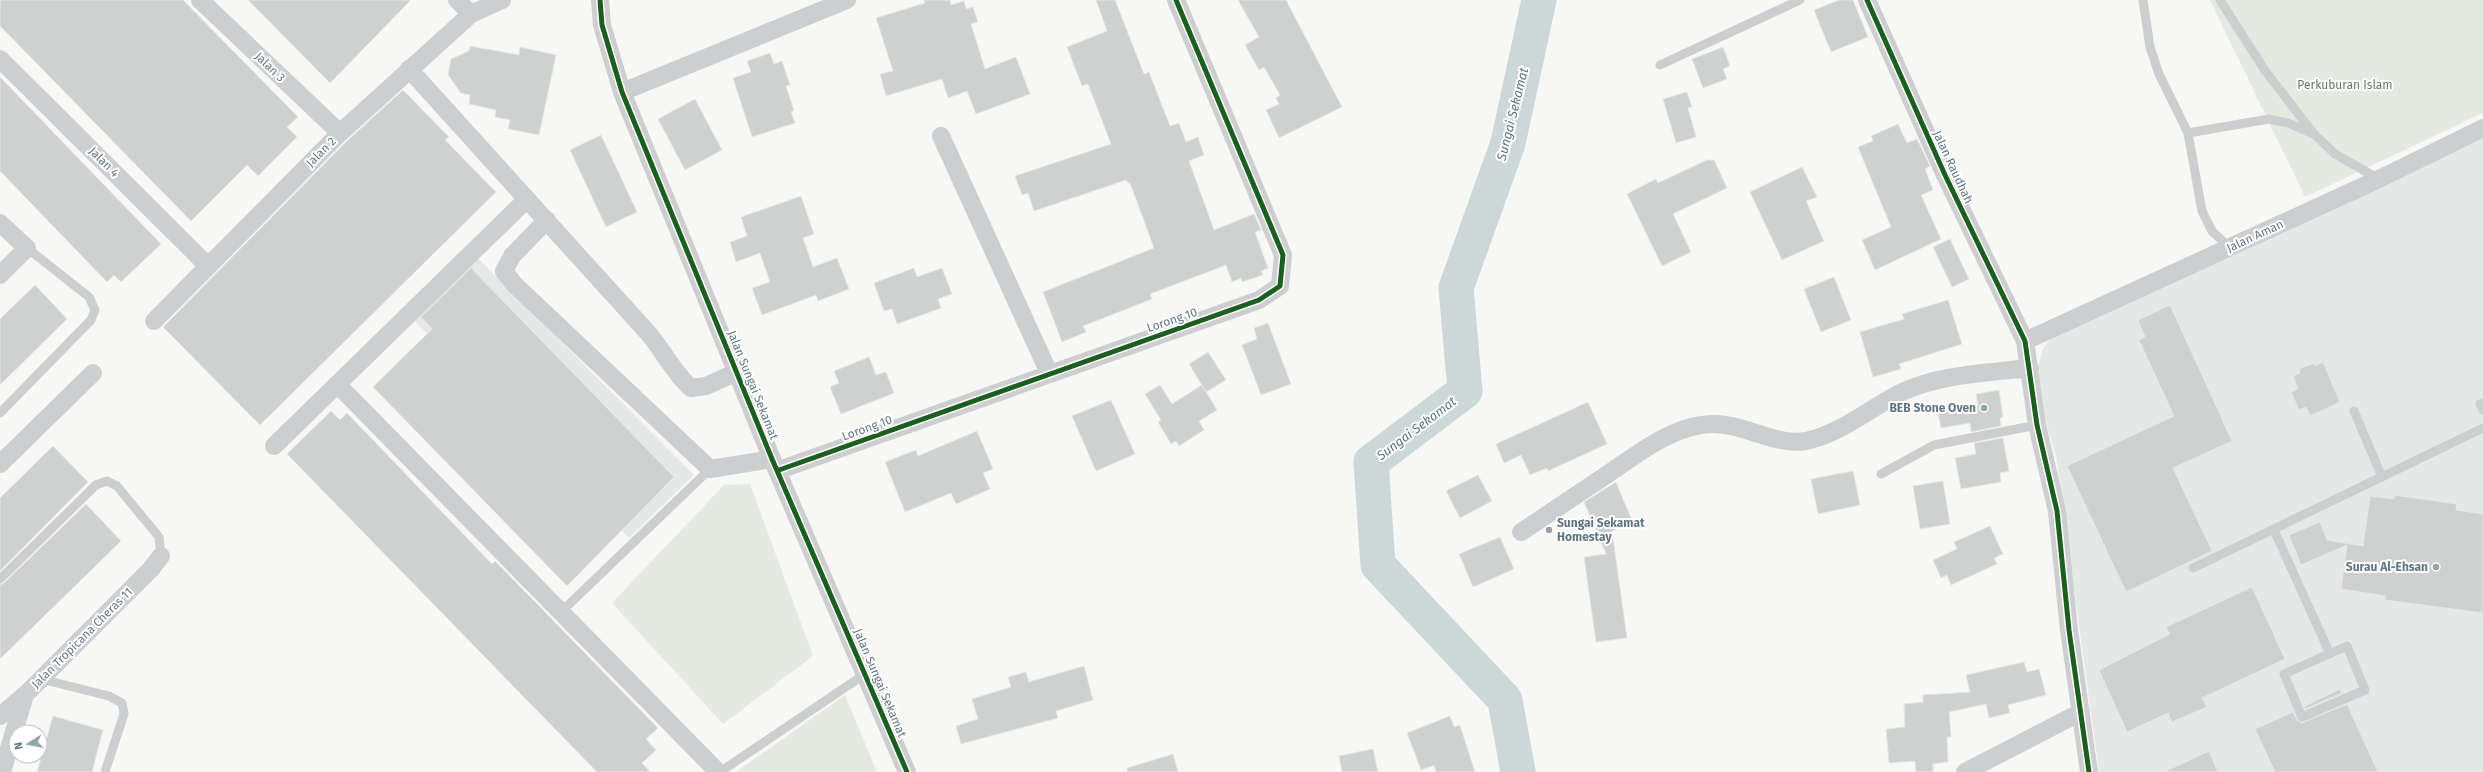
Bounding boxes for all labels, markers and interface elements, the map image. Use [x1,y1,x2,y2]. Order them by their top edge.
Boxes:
street label: Jalan 3 [252,49,288,85]
water label: Sungai Sekamat [1493,66,1531,163]
park label: Perkuburan Islam [2297,78,2393,92]
street label: Jalan Raudhah [1930,128,1976,206]
street label: Jalan 2 [303,134,339,170]
street label: Jalan 4 [86,144,122,180]
street label: Jalan Aman [2224,217,2286,255]
street label: Lorong 10 [1145,305,1199,335]
street label: Jalan Sungai Sekamat [725,328,782,442]
water label: Sungai Sekamat [1373,394,1459,464]
place label: BEB Stone Oven [1889,401,1976,415]
marker: BEB Stone Oven [1979,403,1989,413]
street label: Lorong 10 [840,412,894,444]
place label: Sungai Sekamat Homestay [1557,516,1645,544]
marker: Sungai Sekamat Homestay [1544,525,1554,535]
place label: Surau Al-Ehsan [2346,560,2428,574]
marker: Surau Al-Ehsan [2431,562,2441,572]
street label: Jalan Tropicana Cheras 11 [29,585,135,691]
street label: Jalan Sungai Sekamat [851,627,909,740]
north arrow [8,724,48,764]
text: N [12,741,26,751]

